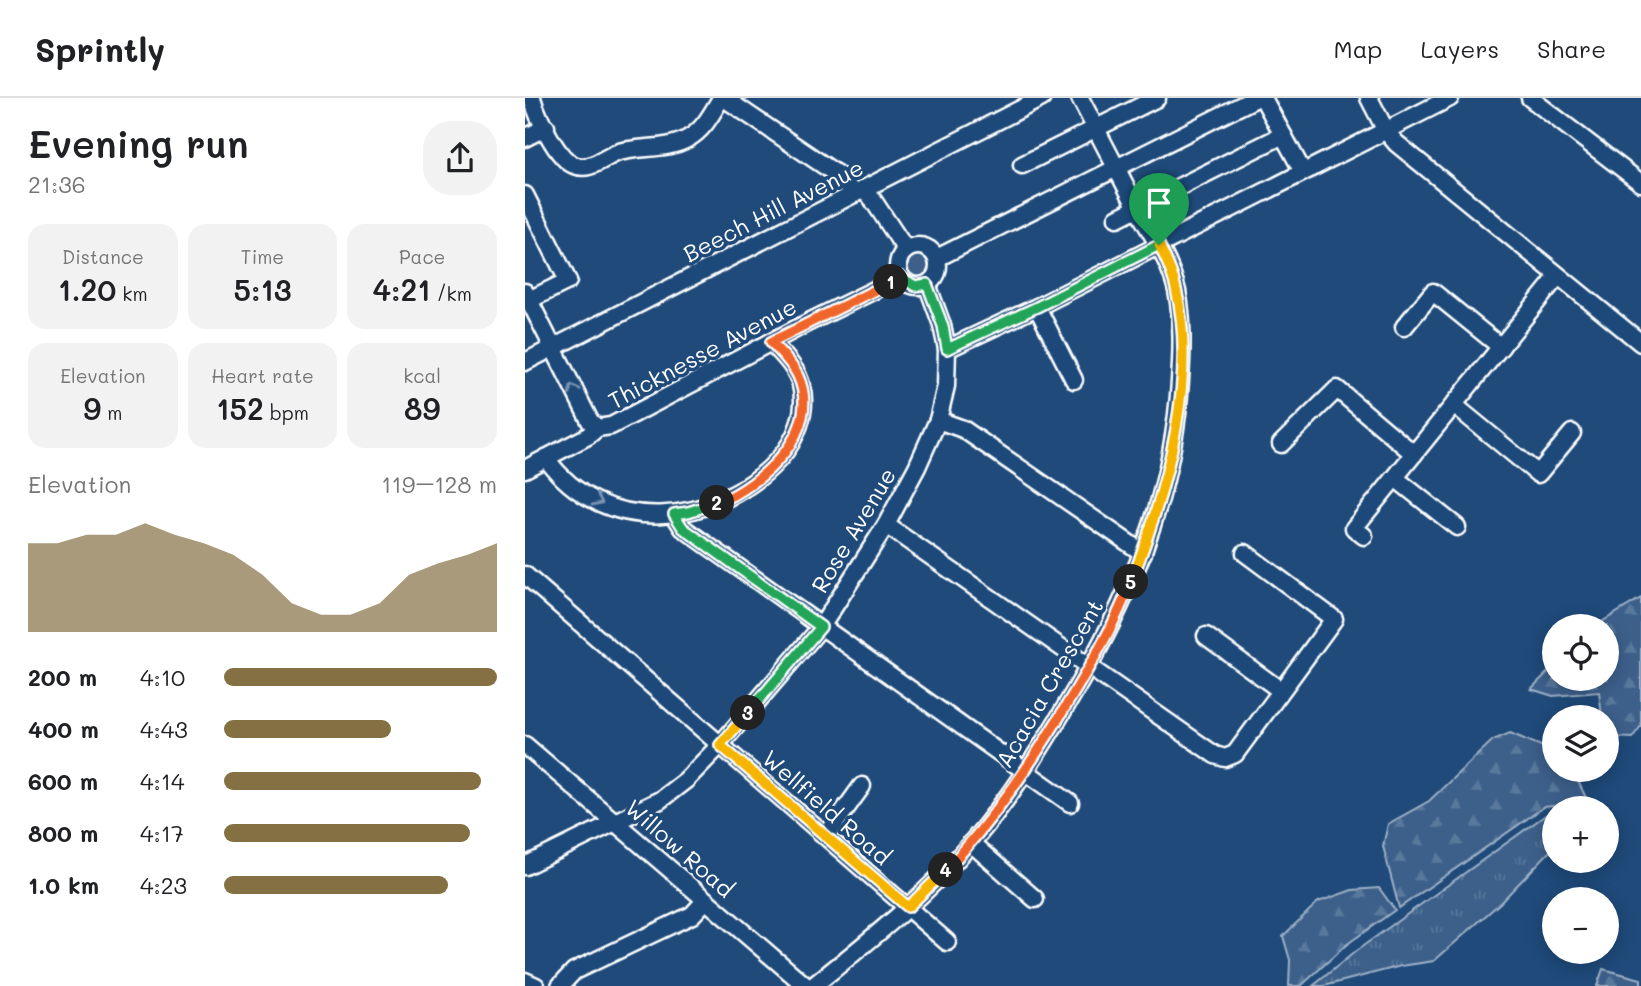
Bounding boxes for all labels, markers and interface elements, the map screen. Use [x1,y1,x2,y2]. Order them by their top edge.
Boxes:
text: Sprintly [35,27,165,70]
text: Map [1334,33,1382,64]
text: Layers [1420,33,1499,64]
text: Share [1537,33,1606,64]
text: Evening run [28,118,249,168]
button: share [423,121,497,195]
street label: Beech Hill Avenue [678,152,868,268]
text: 21:36 [28,169,86,199]
pin [1129,173,1189,245]
icon: arrive [1140,184,1178,222]
text: Distance [62,244,144,269]
text: Time [241,244,284,269]
text: Pace [399,244,445,269]
pin: 1 [873,264,909,300]
text: 1.20 [58,269,116,309]
text: 5:13 [233,269,292,309]
text: 4:21 [372,269,431,309]
text: 1 [886,269,895,294]
text: km [116,281,148,306]
text: /km [431,281,472,306]
street label: Thicknesse Avenue [603,291,801,415]
text: Elevation [60,363,145,388]
text: Heart rate [211,363,314,388]
text: kcal [403,363,441,388]
one-way arrow [568,384,582,396]
text: 9 [83,388,101,428]
text: 152 [216,388,264,428]
text: 89 [404,388,440,428]
text: m [101,400,122,425]
text: bpm [264,400,309,425]
street label: Rose Avenue [804,462,902,598]
text: Elevation [28,469,131,499]
text: 119–128 m [381,469,497,499]
pin: 2 [699,486,735,520]
text: 2 [711,490,722,515]
one-way arrow [591,492,603,506]
pin: 5 [1113,564,1149,600]
text: 5 [1125,569,1136,594]
street label: Acacia Crescent [989,593,1109,773]
map controls [1542,614,1619,964]
button: locate [1542,614,1619,691]
text: 200 m [28,662,97,692]
text: 4:10 [140,662,185,692]
pin: 3 [731,696,766,730]
text: 3 [742,700,753,725]
button: layers [1542,705,1619,782]
text: 400 m [28,714,99,744]
text: 4:43 [140,714,188,744]
street label: Wellfield Road [756,743,898,871]
text: 600 m [28,766,98,796]
text: 4:14 [140,766,184,796]
street label: Willow Road [619,792,741,904]
button: + [1542,796,1619,873]
text: 800 m [28,818,98,848]
text: 4:17 [140,818,184,848]
pin: 4 [929,852,963,888]
text: 4 [939,857,952,882]
text: 1.0 km [28,870,99,900]
text: 4:23 [140,870,187,900]
button: − [1542,887,1619,964]

